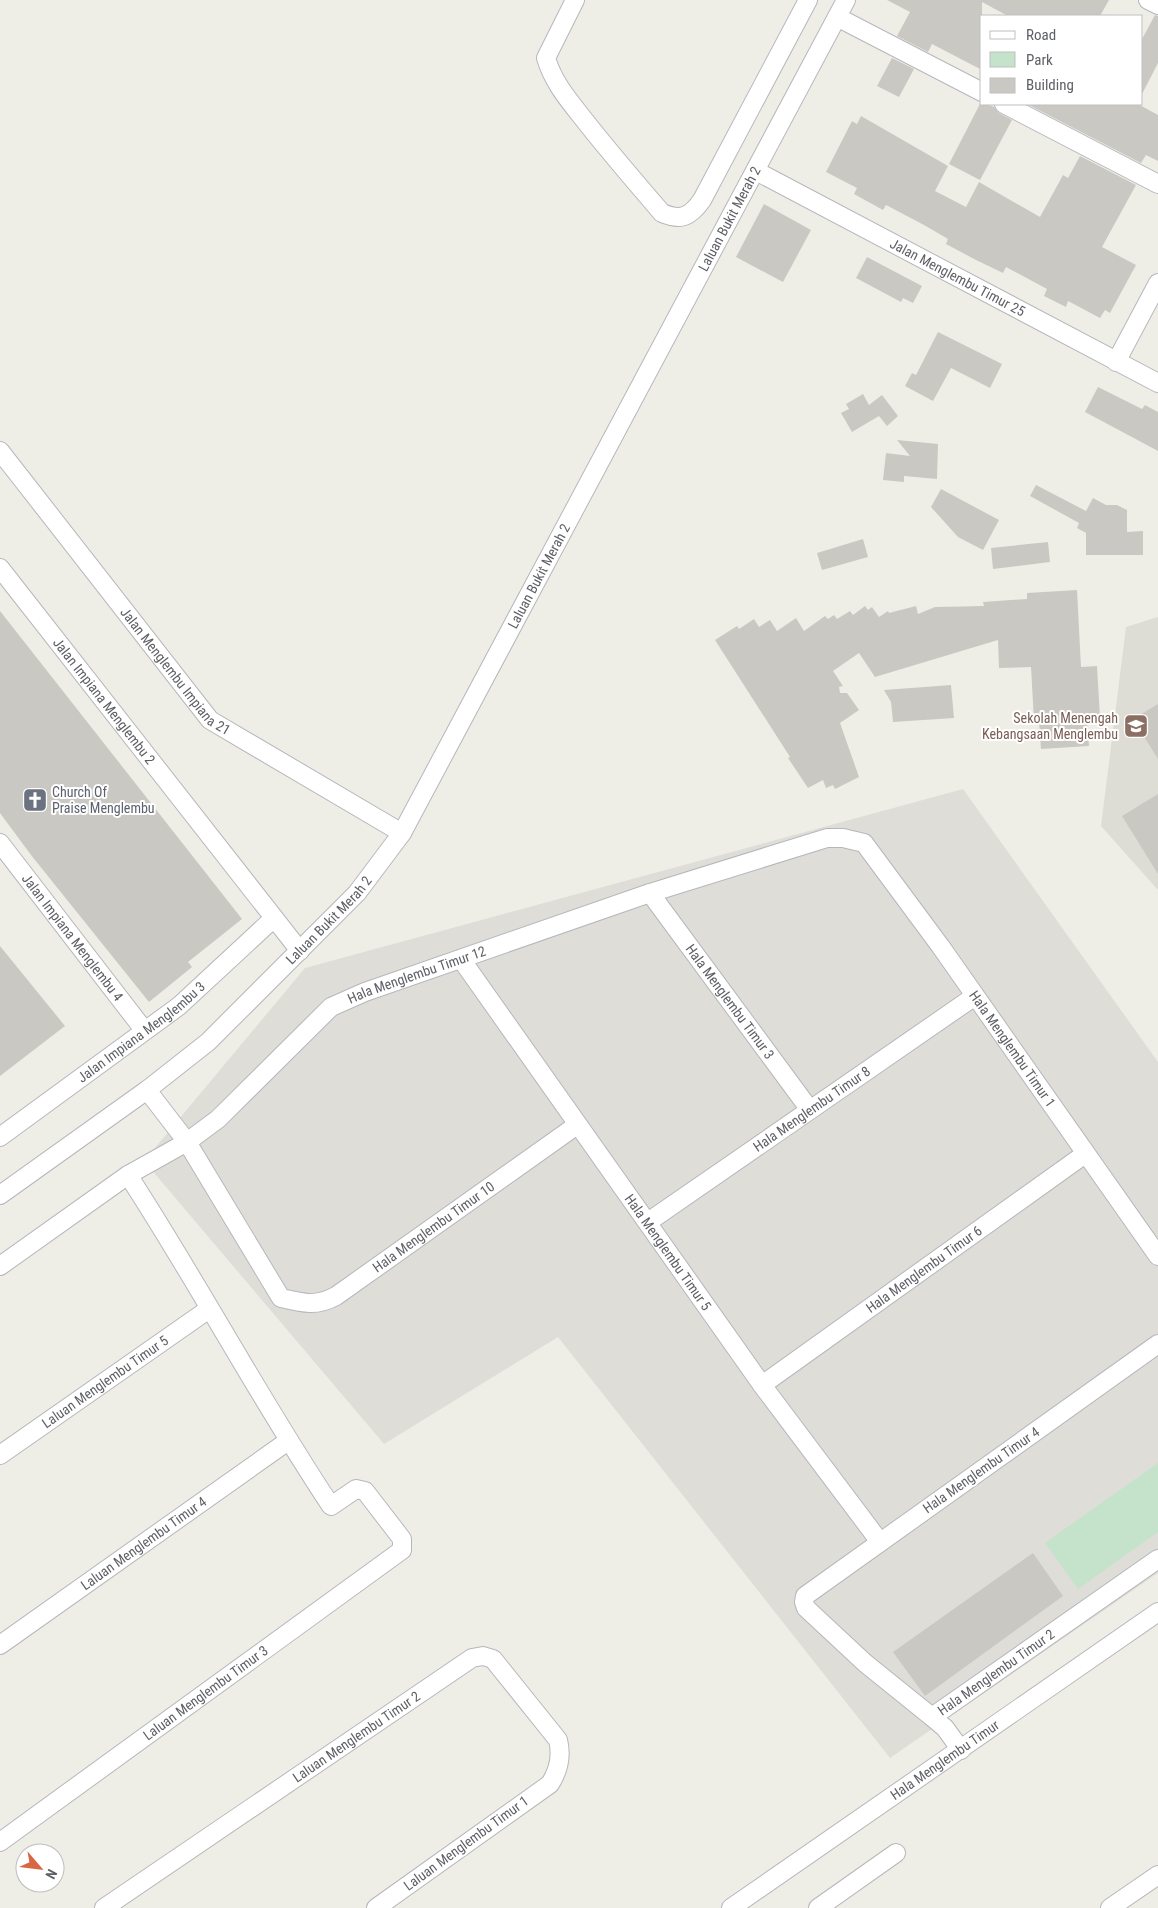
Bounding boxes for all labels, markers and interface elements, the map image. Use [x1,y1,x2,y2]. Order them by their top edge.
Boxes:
legend [980,15,1143,105]
text: Road [1026,26,1056,44]
text: Park [1026,51,1053,69]
text: Building [1026,76,1074,94]
street label: Laluan Bukit Merah 2 [695,164,764,274]
street label: Jalan Menglembu Timur 25 [887,235,1028,320]
street label: Laluan Bukit Merah 2 [504,521,573,631]
street label: Jalan Menglembu Impiana 21 [117,604,233,738]
street label: Jalan Impiana Menglembu 2 [50,635,159,767]
place label: Sekolah Menengah Kebangsaan Menglembu [982,710,1118,742]
school or university icon: Sekolah Menengah Kebangsaan Menglembu [1123,713,1149,739]
place label: Church Of Praise Menglembu [52,784,155,816]
church icon: Church Of Praise Menglembu [22,787,48,813]
street label: Jalan Impiana Menglembu 4 [19,871,127,1004]
street label: Laluan Bukit Merah 2 [283,873,375,967]
street label: Hala Menglembu Timur 3 [683,941,778,1062]
street label: Hala Menglembu Timur 12 [345,943,488,1007]
street label: Jalan Impiana Menglembu 3 [74,978,208,1086]
street label: Hala Menglembu Timur 1 [966,988,1059,1110]
street label: Hala Menglembu Timur 8 [750,1063,873,1155]
street label: Hala Menglembu Timur 10 [370,1178,498,1275]
street label: Hala Menglembu Timur 5 [622,1191,715,1313]
street label: Hala Menglembu Timur 6 [863,1222,985,1316]
street label: Laluan Menglembu Timur 5 [39,1332,171,1431]
street label: Hala Menglembu Timur 4 [920,1424,1042,1516]
street label: Laluan Menglembu Timur 4 [78,1493,210,1593]
street label: Hala Menglembu Timur 2 [935,1626,1058,1718]
street label: Laluan Menglembu Timur 3 [140,1642,271,1743]
street label: Laluan Menglembu Timur 2 [290,1688,423,1785]
street label: Hala Menglembu Timur [887,1717,1002,1803]
street label: Laluan Menglembu Timur 1 [401,1792,531,1894]
north arrow [15,1843,65,1893]
text: N [42,1867,61,1882]

